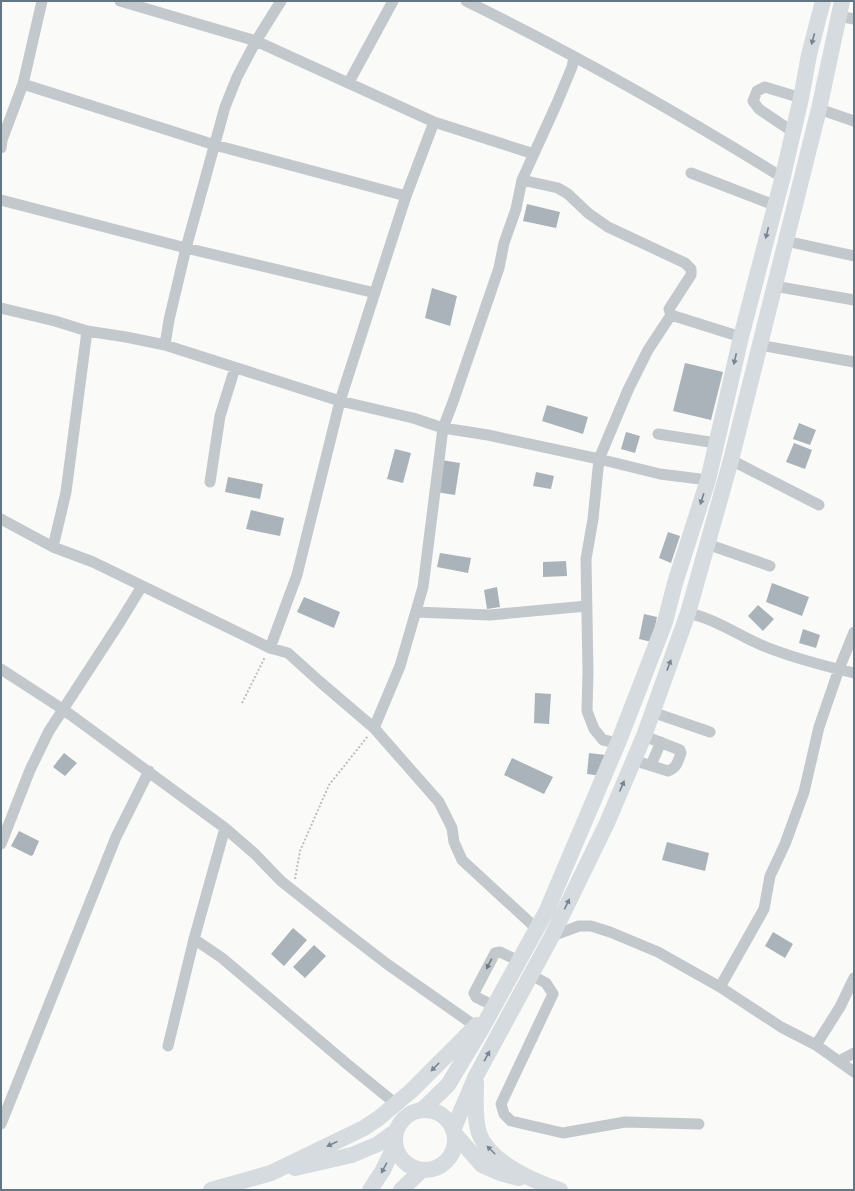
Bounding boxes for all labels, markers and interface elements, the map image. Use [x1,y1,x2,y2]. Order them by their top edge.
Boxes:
one-way arrow [810,32,816,45]
one-way arrow [764,227,770,239]
one-way arrow [732,353,738,365]
one-way arrow [699,494,705,506]
one-way arrow [666,659,672,671]
one-way arrow [620,780,626,792]
one-way arrow [564,898,570,910]
one-way arrow [486,959,492,970]
one-way arrow [483,1050,490,1062]
one-way arrow [430,1062,440,1072]
one-way arrow [326,1141,337,1147]
one-way arrow [486,1146,496,1155]
one-way arrow [380,1162,387,1174]

